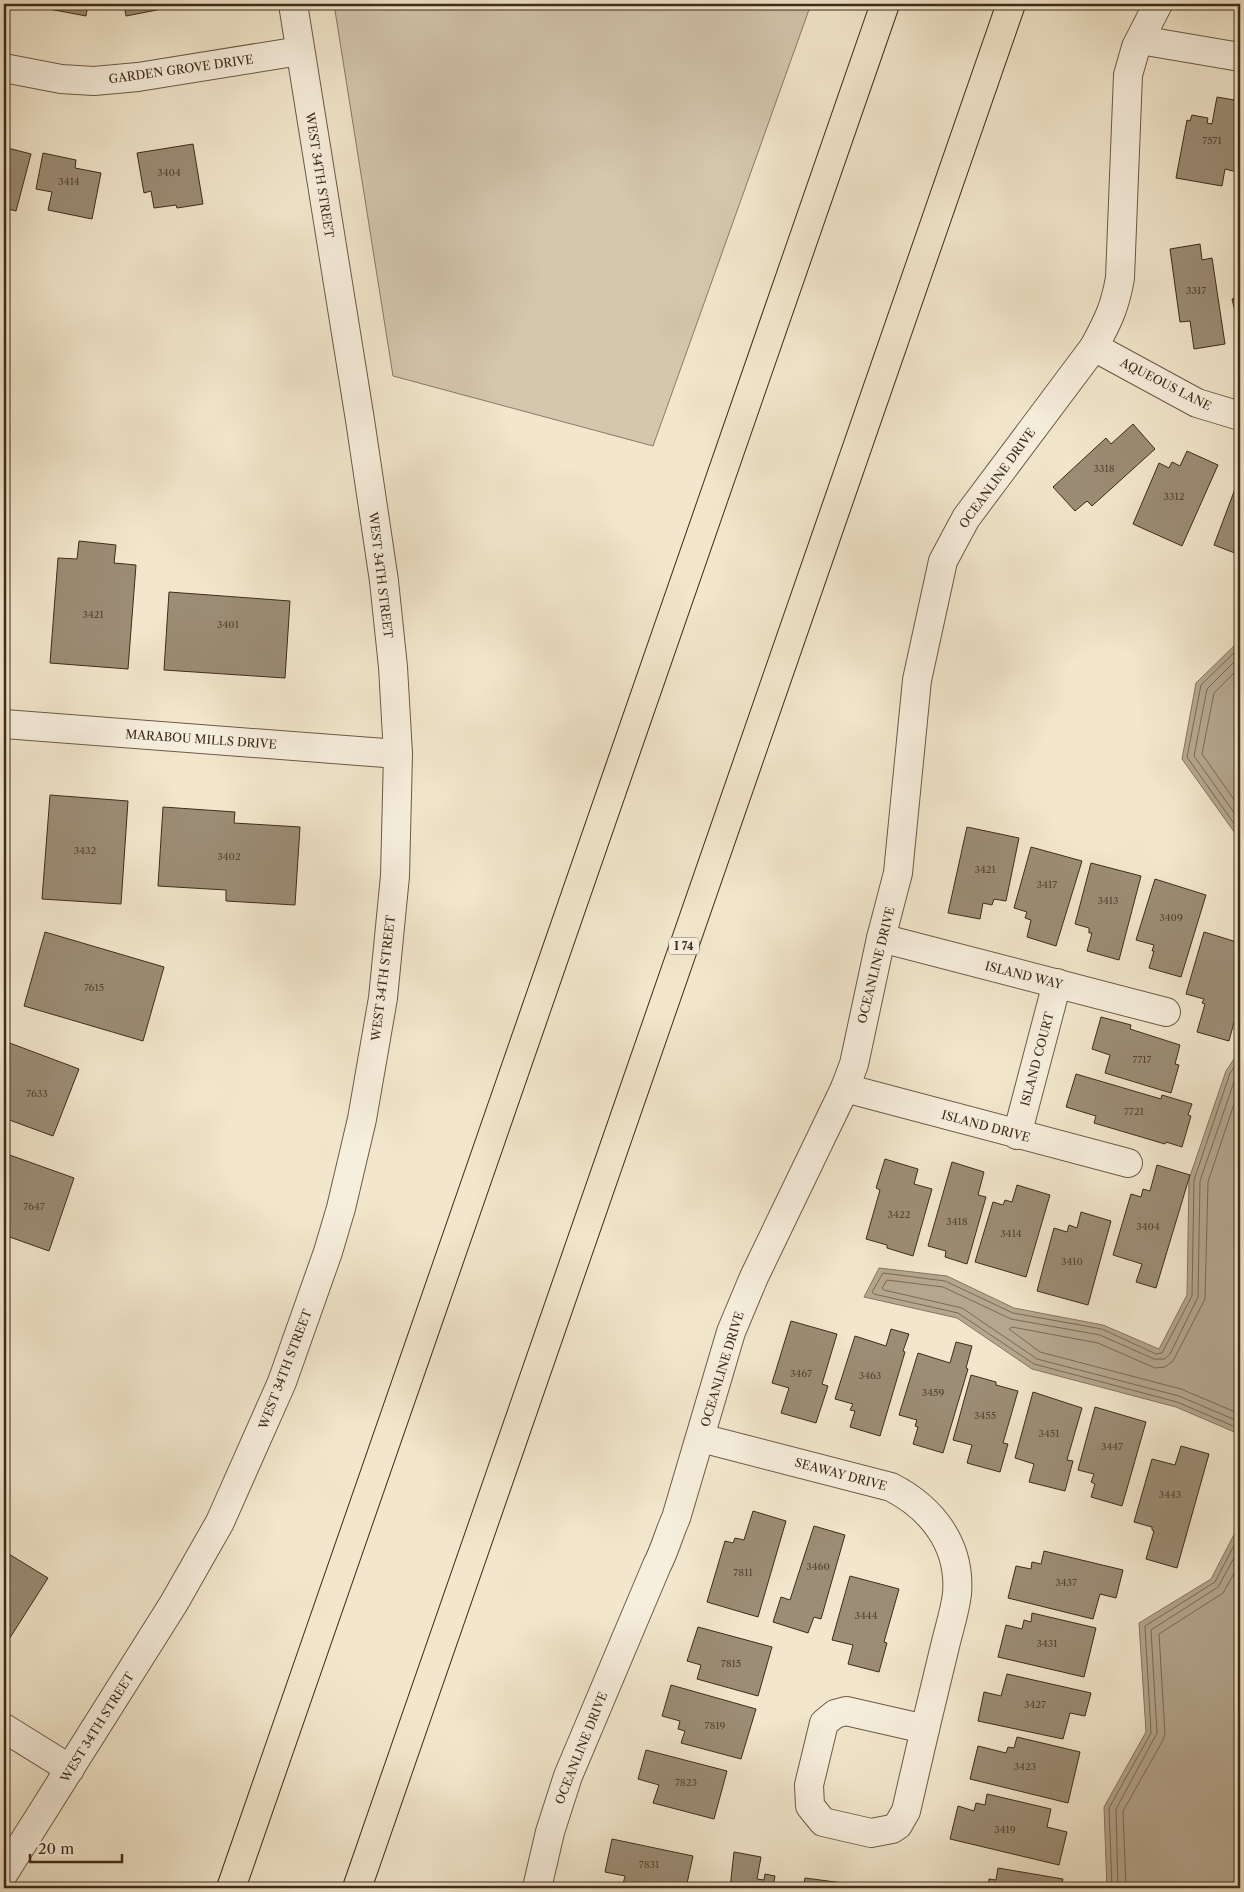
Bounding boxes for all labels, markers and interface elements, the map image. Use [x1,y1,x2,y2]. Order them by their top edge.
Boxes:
street label: GARDEN GROVE DRIVE [108,51,254,87]
street label: WEST 34TH STREET [303,110,337,239]
house number: 7571 [1202,134,1223,147]
house number: 3404 [157,166,181,179]
house number: 3414 [58,175,80,188]
house number: 3317 [1186,284,1206,297]
street label: AQUEOUS LANE [1117,354,1214,413]
street label: OCEANLINE DRIVE [956,425,1038,531]
house number: 3318 [1093,462,1115,475]
house number: 3312 [1164,490,1185,503]
street label: WEST 34TH STREET [366,510,396,639]
house number: 3421 [82,608,104,621]
house number: 3401 [217,618,240,631]
street label: MARABOU MILLS DRIVE [125,726,277,752]
house number: 3432 [74,844,97,857]
house number: 3402 [217,850,241,863]
house number: 3421 [974,863,996,876]
house number: 3417 [1037,878,1057,891]
house number: 3413 [1098,894,1119,907]
street label: OCEANLINE DRIVE [854,905,898,1025]
house number: 3409 [1159,911,1183,924]
street label: WEST 34TH STREET [368,914,398,1043]
road number: I 74 [669,938,699,954]
street label: ISLAND WAY [984,958,1065,992]
house number: 7615 [84,981,104,994]
street label: ISLAND COURT [1017,1010,1057,1108]
house number: 7717 [1133,1053,1152,1066]
house number: 7633 [26,1087,48,1100]
house number: 7721 [1124,1105,1145,1118]
street label: ISLAND DRIVE [940,1107,1032,1145]
house number: 7647 [23,1200,45,1213]
house number: 3422 [888,1208,911,1221]
house number: 3418 [946,1215,968,1228]
house number: 3404 [1136,1220,1160,1233]
house number: 3414 [1000,1227,1022,1240]
house number: 3410 [1061,1255,1083,1268]
street label: WEST 34TH STREET [255,1307,315,1432]
street label: OCEANLINE DRIVE [697,1309,747,1429]
house number: 3467 [790,1367,812,1380]
house number: 3463 [859,1369,881,1382]
house number: 3459 [922,1386,944,1399]
house number: 3455 [974,1409,996,1422]
house number: 3451 [1039,1427,1060,1440]
house number: 3447 [1101,1440,1123,1453]
street label: SEAWAY DRIVE [793,1455,889,1493]
house number: 3443 [1159,1488,1181,1501]
house number: 3460 [806,1560,830,1573]
house number: 7811 [733,1566,753,1579]
house number: 3437 [1055,1576,1077,1589]
house number: 3444 [855,1609,878,1622]
house number: 3431 [1037,1637,1058,1650]
house number: 7815 [721,1657,741,1670]
street label: WEST 34TH STREET [56,1669,137,1786]
street label: OCEANLINE DRIVE [552,1690,610,1806]
house number: 3427 [1024,1698,1046,1711]
house number: 7819 [705,1719,726,1732]
house number: 3423 [1014,1760,1036,1773]
house number: 7823 [675,1776,697,1789]
house number: 3419 [994,1823,1016,1836]
scale bar [30,1832,122,1864]
text: 20 m [38,1839,74,1858]
house number: 7831 [639,1858,660,1871]

